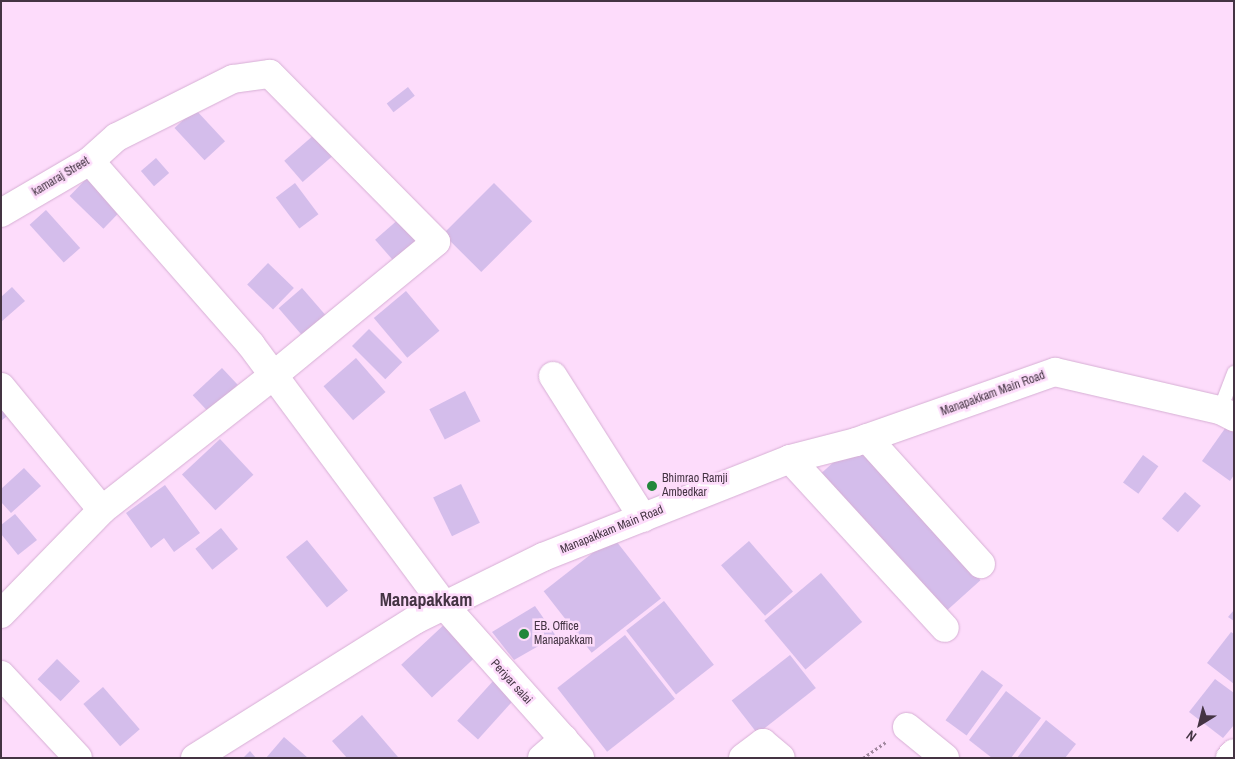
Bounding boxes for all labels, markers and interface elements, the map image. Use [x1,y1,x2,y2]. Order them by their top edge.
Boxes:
street label: kamaraj Street [30,154,92,200]
street label: Manapakkam Main Road [939,368,1047,420]
place label: Bhimrao Ramji Ambedkar [662,472,728,500]
marker: Bhimrao Ramji Ambedkar [646,480,658,492]
street label: Manapakkam Main Road [558,503,666,557]
district label: Manapakkam [380,589,472,611]
place label: EB. Office Manapakkam [534,620,593,648]
marker: EB. Office Manapakkam [518,628,530,640]
street label: Periyar salai [487,657,535,707]
north arrow [1175,699,1225,749]
text: N [1183,726,1200,746]

